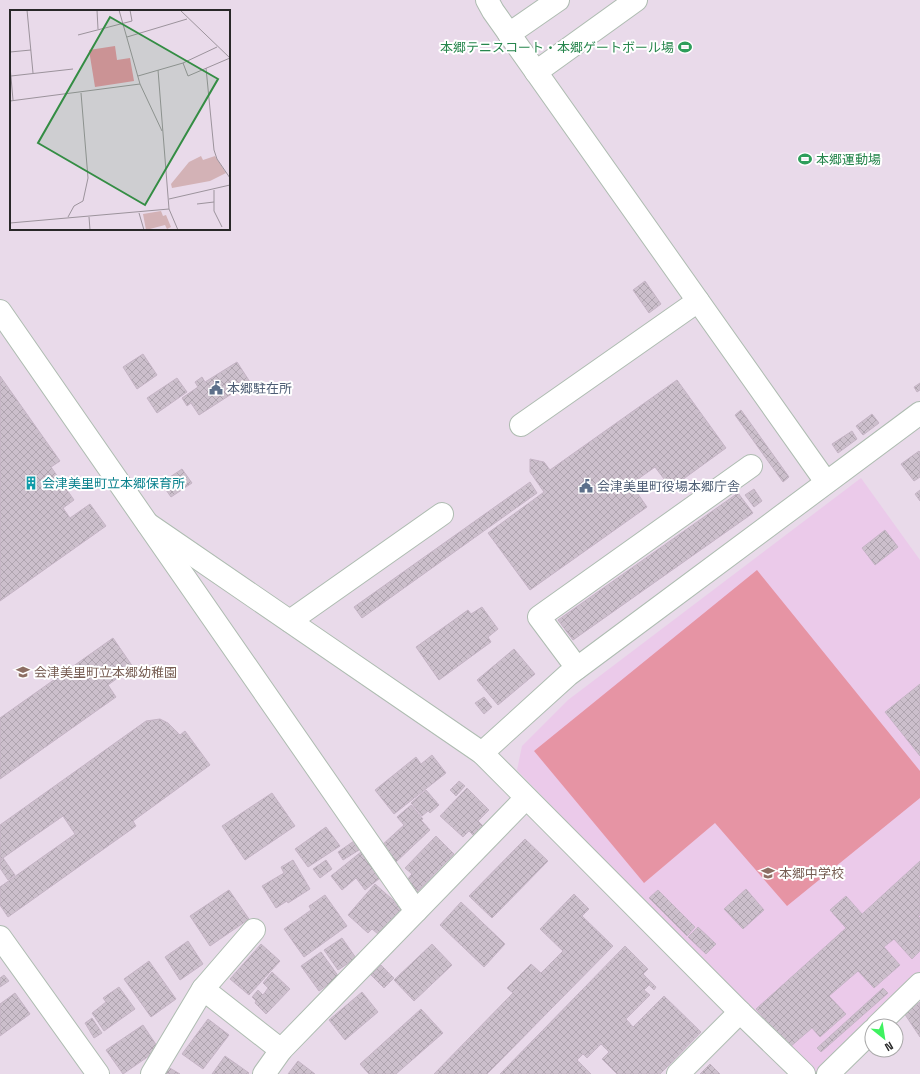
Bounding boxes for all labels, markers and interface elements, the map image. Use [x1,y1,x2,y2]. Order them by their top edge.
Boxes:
inset map [10,10,230,230]
place label: 本郷テニスコート・本郷ゲートボール場 [440,39,674,56]
sports icon: 本郷テニスコート・本郷ゲートボール場 [677,39,693,55]
sports icon: 本郷運動場 [797,151,813,167]
place label: 本郷運動場 [816,151,881,168]
public building icon: 本郷駐在所 [208,380,224,396]
place label: 本郷駐在所 [227,380,292,397]
building icon: 会津美里町立本郷保育所 [23,475,39,491]
place label: 会津美里町立本郷保育所 [42,475,185,492]
public building icon: 会津美里町役場本郷庁舎 [578,478,594,494]
place label: 会津美里町役場本郷庁舎 [597,478,740,495]
school or university icon: 会津美里町立本郷幼稚園 [15,664,31,680]
place label: 会津美里町立本郷幼稚園 [34,664,177,681]
school or university icon: 本郷中学校 [760,865,776,881]
place label: 本郷中学校 [779,865,844,882]
north arrow [864,1018,904,1058]
text: N [882,1039,896,1055]

